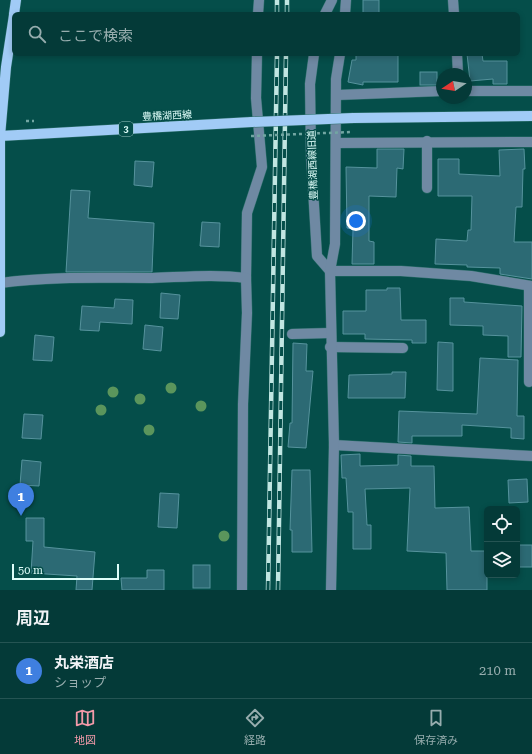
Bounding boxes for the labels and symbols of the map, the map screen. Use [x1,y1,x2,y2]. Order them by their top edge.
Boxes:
north arrow [436,68,472,104]
street label: 豊橋湖西線 [142,109,192,122]
road number: 3 [119,122,133,136]
street label: 豊橋湖西線旧道 [306,130,319,200]
your location [346,211,366,231]
pin: 1 [8,483,34,516]
scale bar [12,562,119,581]

